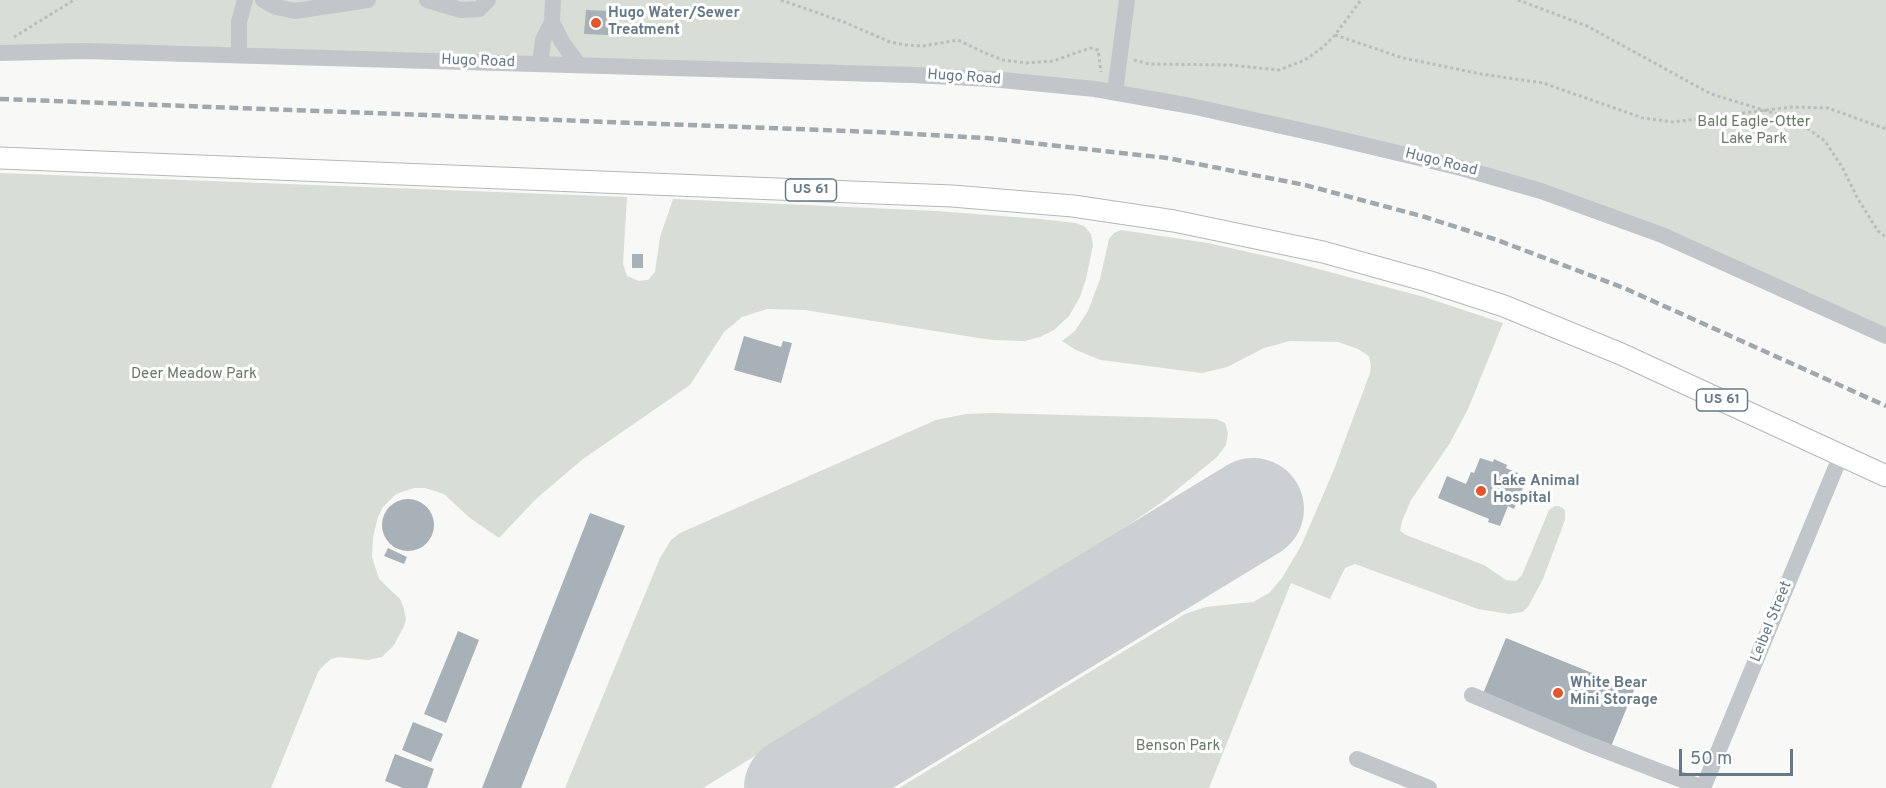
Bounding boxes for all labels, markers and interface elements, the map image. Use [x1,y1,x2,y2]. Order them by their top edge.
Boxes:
place label: Hugo Water/Sewer Treatment [608,5,740,40]
marker: Hugo Water/Sewer Treatment [589,16,603,30]
street label: Hugo Road [441,52,515,72]
street label: Hugo Road [927,66,1001,90]
park label: Bald Eagle-Otter Lake Park [1697,114,1811,149]
street label: Hugo Road [1403,145,1479,181]
road number: US 61 [786,179,836,201]
park label: Deer Meadow Park [131,366,257,384]
road number: US 61 [1696,389,1748,411]
place label: Lake Animal Hospital [1493,473,1580,508]
marker: Lake Animal Hospital [1474,484,1488,498]
street label: Leibel Street [1748,579,1796,665]
place label: White Bear Mini Storage [1570,675,1658,710]
marker: White Bear Mini Storage [1551,686,1565,700]
scale bar [1682,737,1796,775]
park label: Benson Park [1136,738,1220,756]
text: 50 m [1690,748,1732,771]

